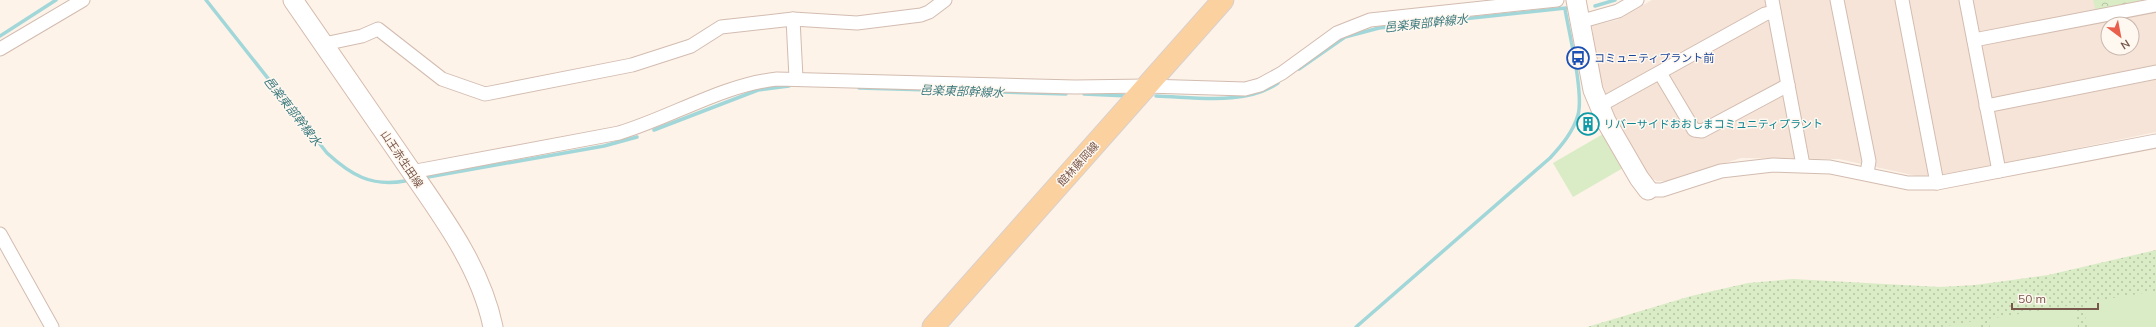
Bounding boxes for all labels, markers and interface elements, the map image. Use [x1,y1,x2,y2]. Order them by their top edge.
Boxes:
water label: 邑楽東部幹線水 [1383,11,1471,35]
north arrow [2100,16,2140,56]
text: N [2118,36,2133,53]
bus stop icon: コミュニティプラント前 [1565,45,1591,71]
place label: コミュニティプラント前 [1594,51,1714,65]
water label: 邑楽東部幹線水 [261,73,326,150]
water label: 邑楽東部幹線水 [920,82,1006,100]
building icon: リバーサイドおおしまコミュニティプラント [1575,111,1601,137]
place label: リバーサイドおおしまコミュニティプラント [1604,117,1823,131]
street label: 山王赤生田線 [378,128,426,190]
street label: 館林藤岡線 [1054,139,1102,189]
scale bar [2012,285,2098,311]
text: 50 m [2018,291,2046,306]

